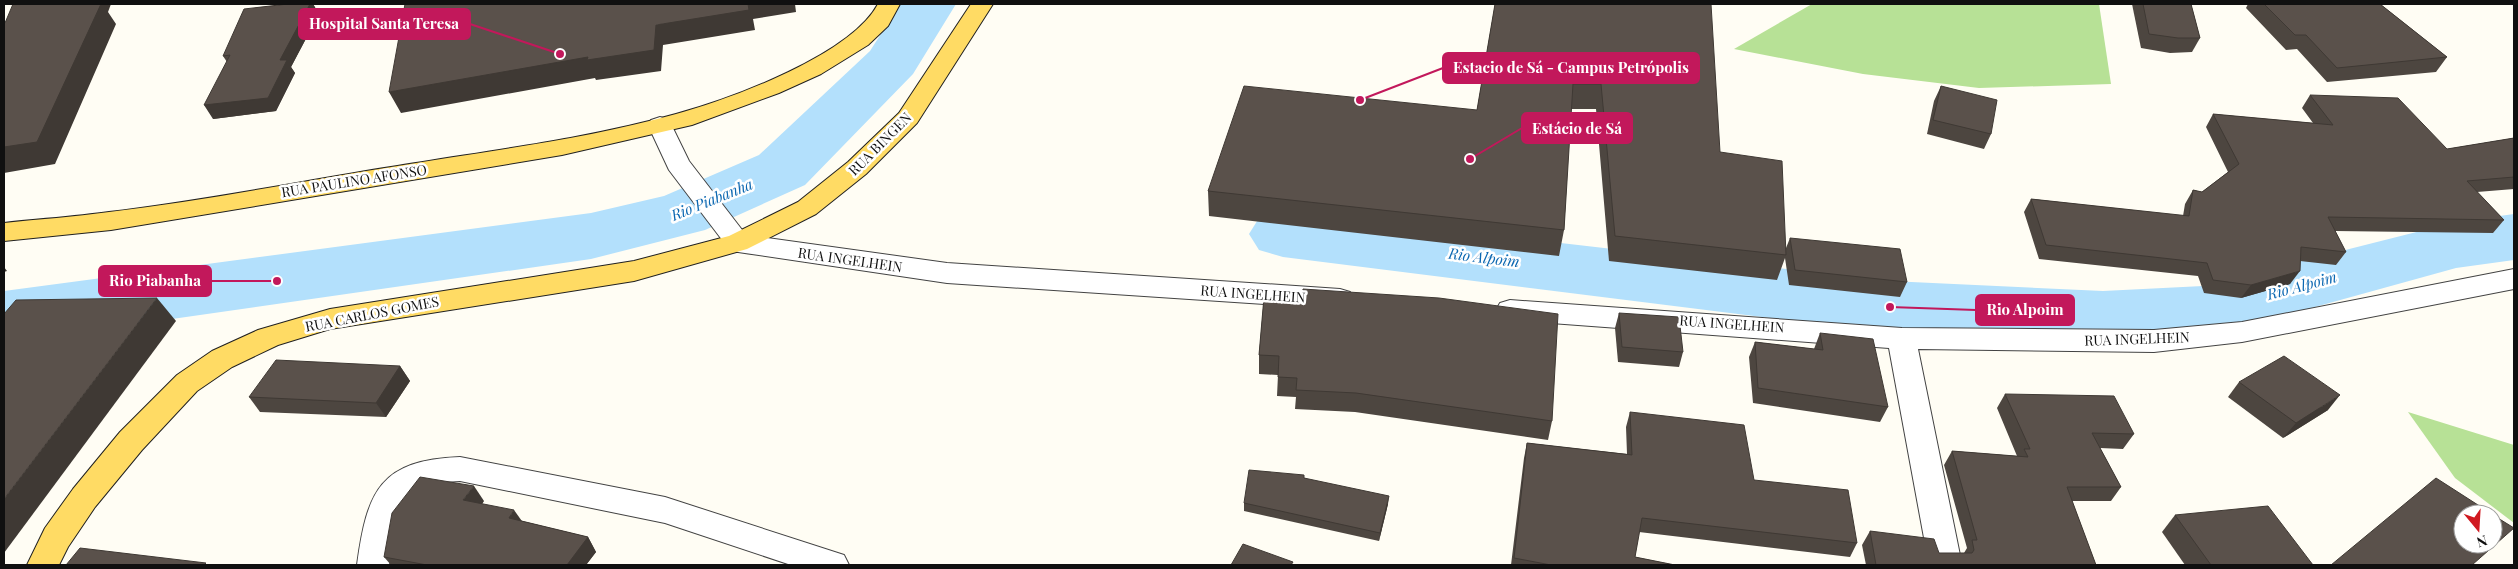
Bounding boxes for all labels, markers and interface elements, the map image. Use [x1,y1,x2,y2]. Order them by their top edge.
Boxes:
callout: Hospital Santa Teresa [299,9,470,39]
text: Hospital Santa Teresa [309,13,459,33]
callout: Estacio de Sá - Campus Petrópolis [1443,53,1699,83]
text: Estacio de Sá - Campus Petrópolis [1453,57,1689,77]
street label: RUA BINGEN [844,108,915,179]
callout: Estácio de Sá [1522,113,1632,143]
text: Estácio de Sá [1532,118,1622,138]
street label: RUA PAULINO AFONSO [280,160,428,201]
water label: Rio Piabanha [667,173,756,225]
street label: RUA INGELHEIN [797,243,904,276]
water label: Rio Alpoim [1446,243,1521,271]
callout: Rio Piabanha [99,266,211,296]
water label: Rio Alpoim [2264,266,2339,304]
text: Rio Piabanha [109,270,201,290]
street label: RUA INGELHEIN [1200,280,1306,307]
street label: RUA CARLOS GOMES [303,291,440,336]
callout: Rio Alpoim [1976,295,2074,325]
text: Rio Alpoim [1987,299,2064,319]
street label: RUA INGELHEIN [1679,310,1785,337]
street label: RUA INGELHEIN [2084,327,2190,350]
north arrow [2453,504,2503,554]
text: N [2474,531,2490,552]

